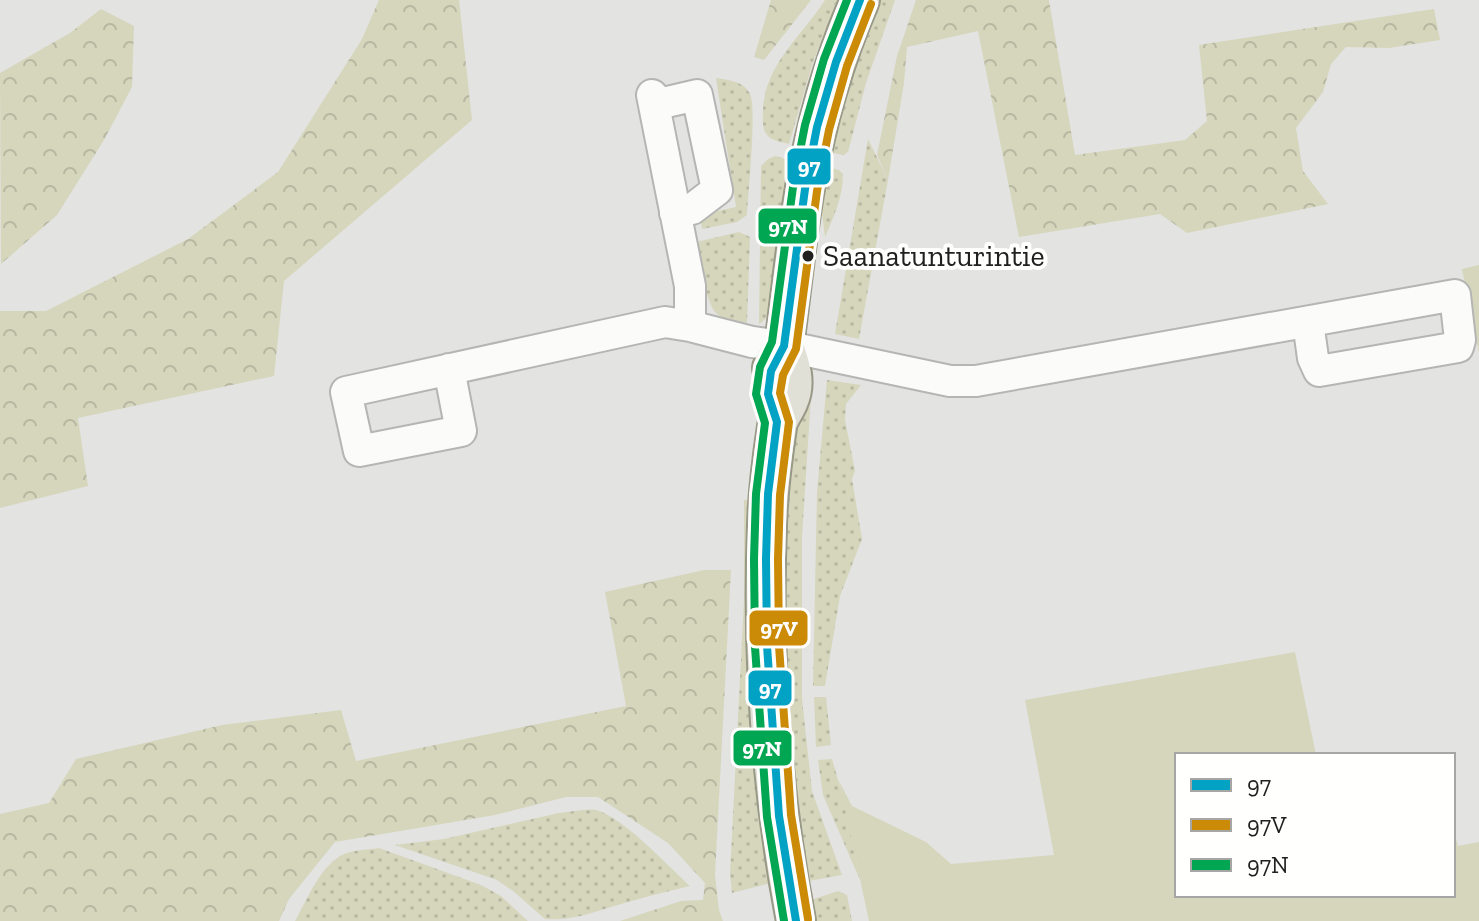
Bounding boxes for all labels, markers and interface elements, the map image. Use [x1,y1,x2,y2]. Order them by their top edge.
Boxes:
line badge: 97 [786,147,832,186]
text: 97 [798,153,820,180]
line badge: 97N [757,207,818,245]
text: 97N [768,213,808,240]
place label: Saanatunturintie [823,238,1045,274]
marker: Saanatunturintie [800,248,816,264]
line badge: 97V [748,609,809,647]
text: 97V [760,615,798,642]
line badge: 97 [747,669,793,707]
text: 97 [759,675,781,702]
line badge: 97N [732,729,793,767]
text: 97N [742,735,782,762]
legend [1175,753,1455,897]
text: 97 [1247,770,1271,799]
text: 97V [1247,810,1287,839]
text: 97N [1247,850,1289,879]

